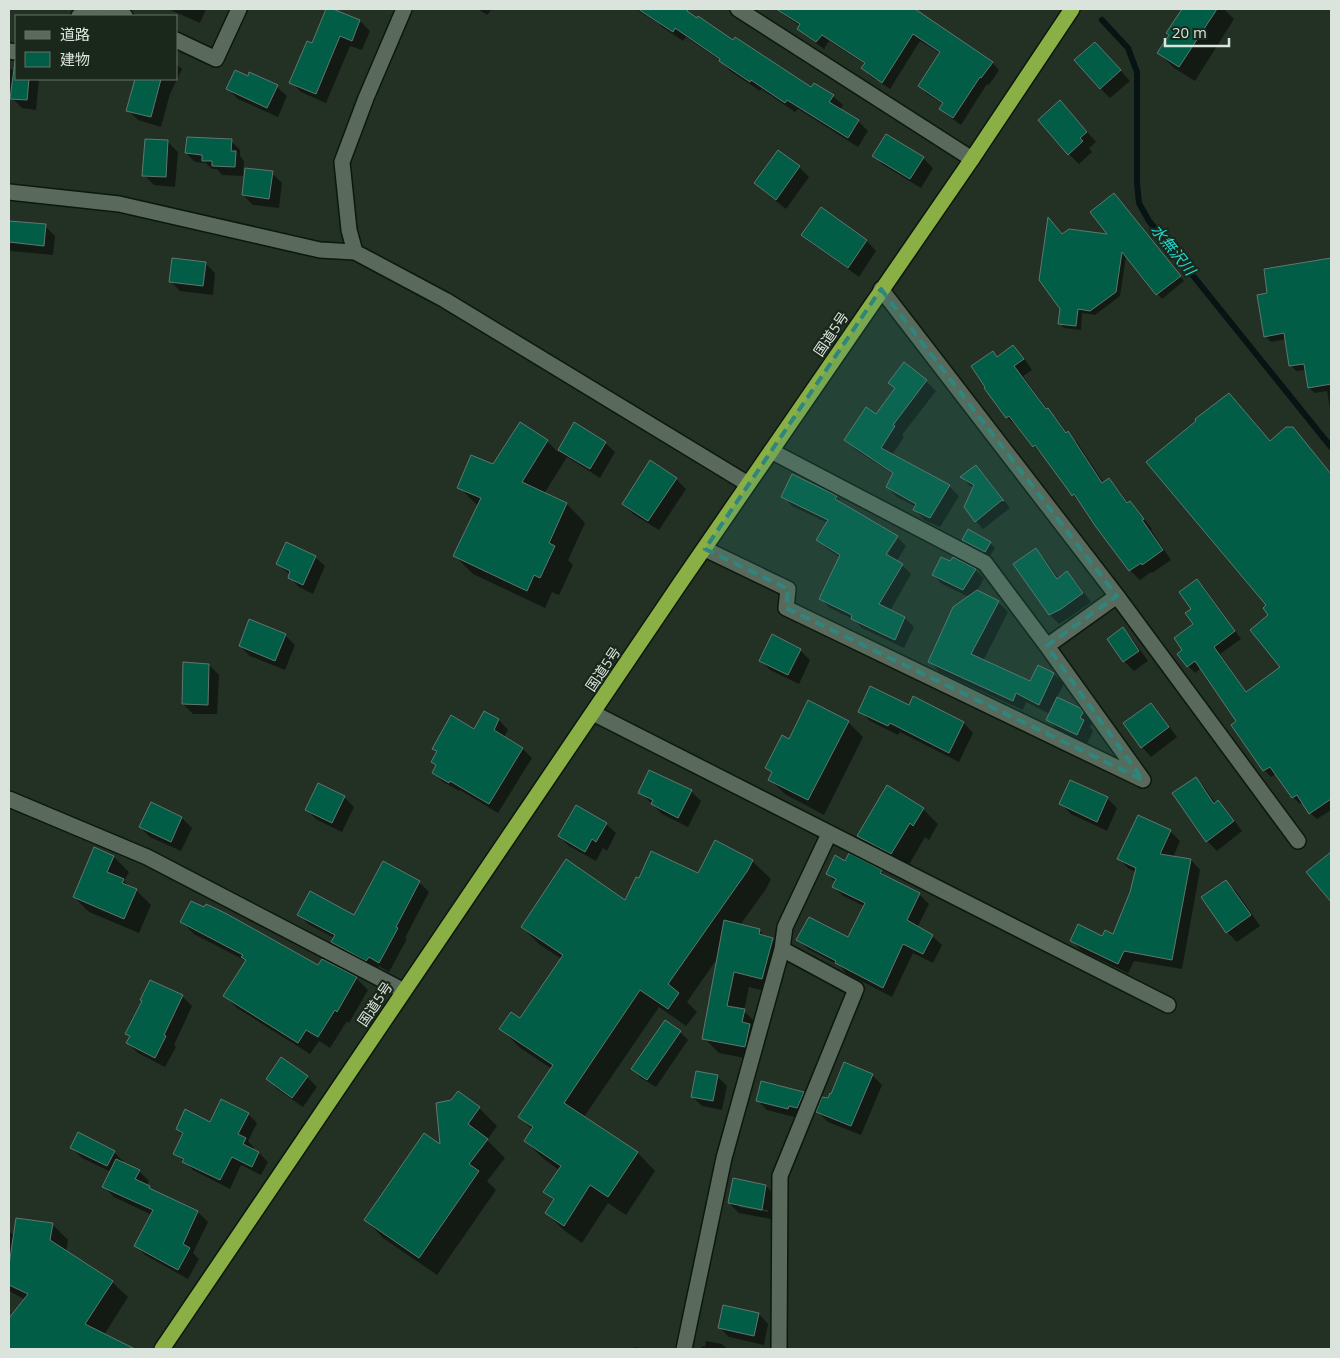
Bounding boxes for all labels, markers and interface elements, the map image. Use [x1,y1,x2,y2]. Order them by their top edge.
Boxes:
legend [15,15,178,80]
scale bar [1165,15,1229,47]
text: 20 m [1172,22,1207,42]
text: 道路 [60,24,90,44]
text: 建物 [60,49,90,69]
water label: 水無沢川 [1147,220,1202,281]
street label: 国道5号 [809,308,852,360]
street label: 国道5号 [581,643,624,695]
street label: 国道5号 [353,978,396,1030]

